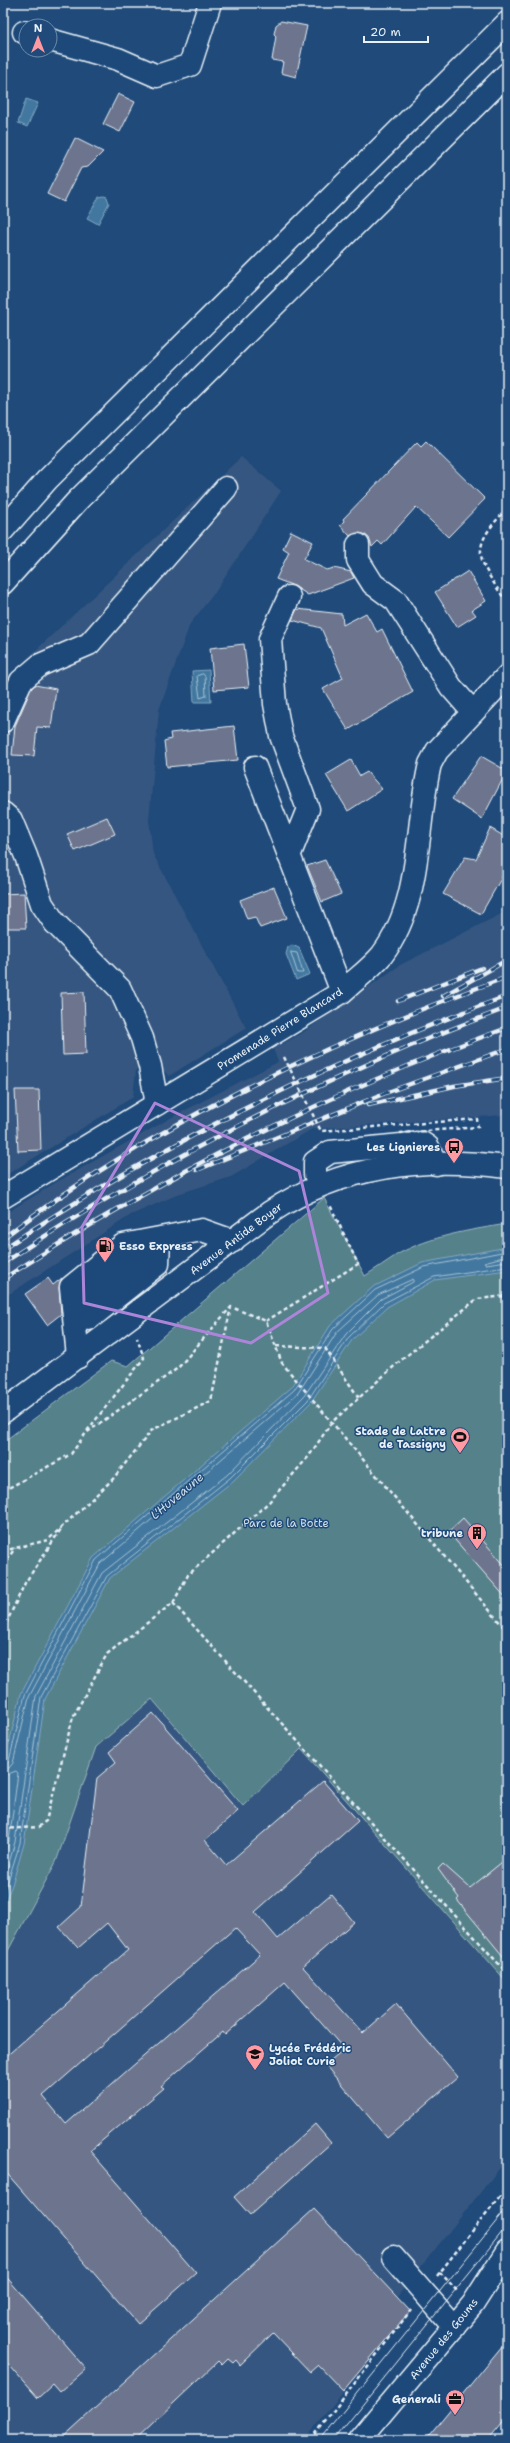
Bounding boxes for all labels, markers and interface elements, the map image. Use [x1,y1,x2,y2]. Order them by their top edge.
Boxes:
north arrow [18,18,58,58]
scale bar [364,18,428,44]
text: N [34,21,43,36]
text: 20 m [370,24,401,40]
street label: Promenade Pierre Blancard [214,984,346,1074]
bus stop icon: Les Lignieres [443,1136,465,1164]
place label: Les Lignieres [367,1140,440,1155]
street label: Avenue Antide Boyer [187,1199,285,1279]
fuel station icon: Esso Express [94,1235,116,1263]
place label: Esso Express [119,1239,193,1254]
place label: Stade de Lattre de Tassigny [355,1424,446,1452]
sports icon: Stade de Lattre de Tassigny [449,1426,471,1454]
water label: L'Huveaune [147,1469,207,1523]
park label: Parc de la Botte [243,1516,329,1531]
building icon: tribune [466,1522,488,1550]
place label: tribune [421,1526,463,1541]
place label: Lycée Frédéric Joliot Curie [269,2041,351,2069]
school or university icon: Lycée Frédéric Joliot Curie [244,2043,266,2071]
street label: Avenue des Goums [406,2295,482,2383]
office icon: Generali [444,2388,466,2416]
place label: Generali [392,2392,441,2407]

